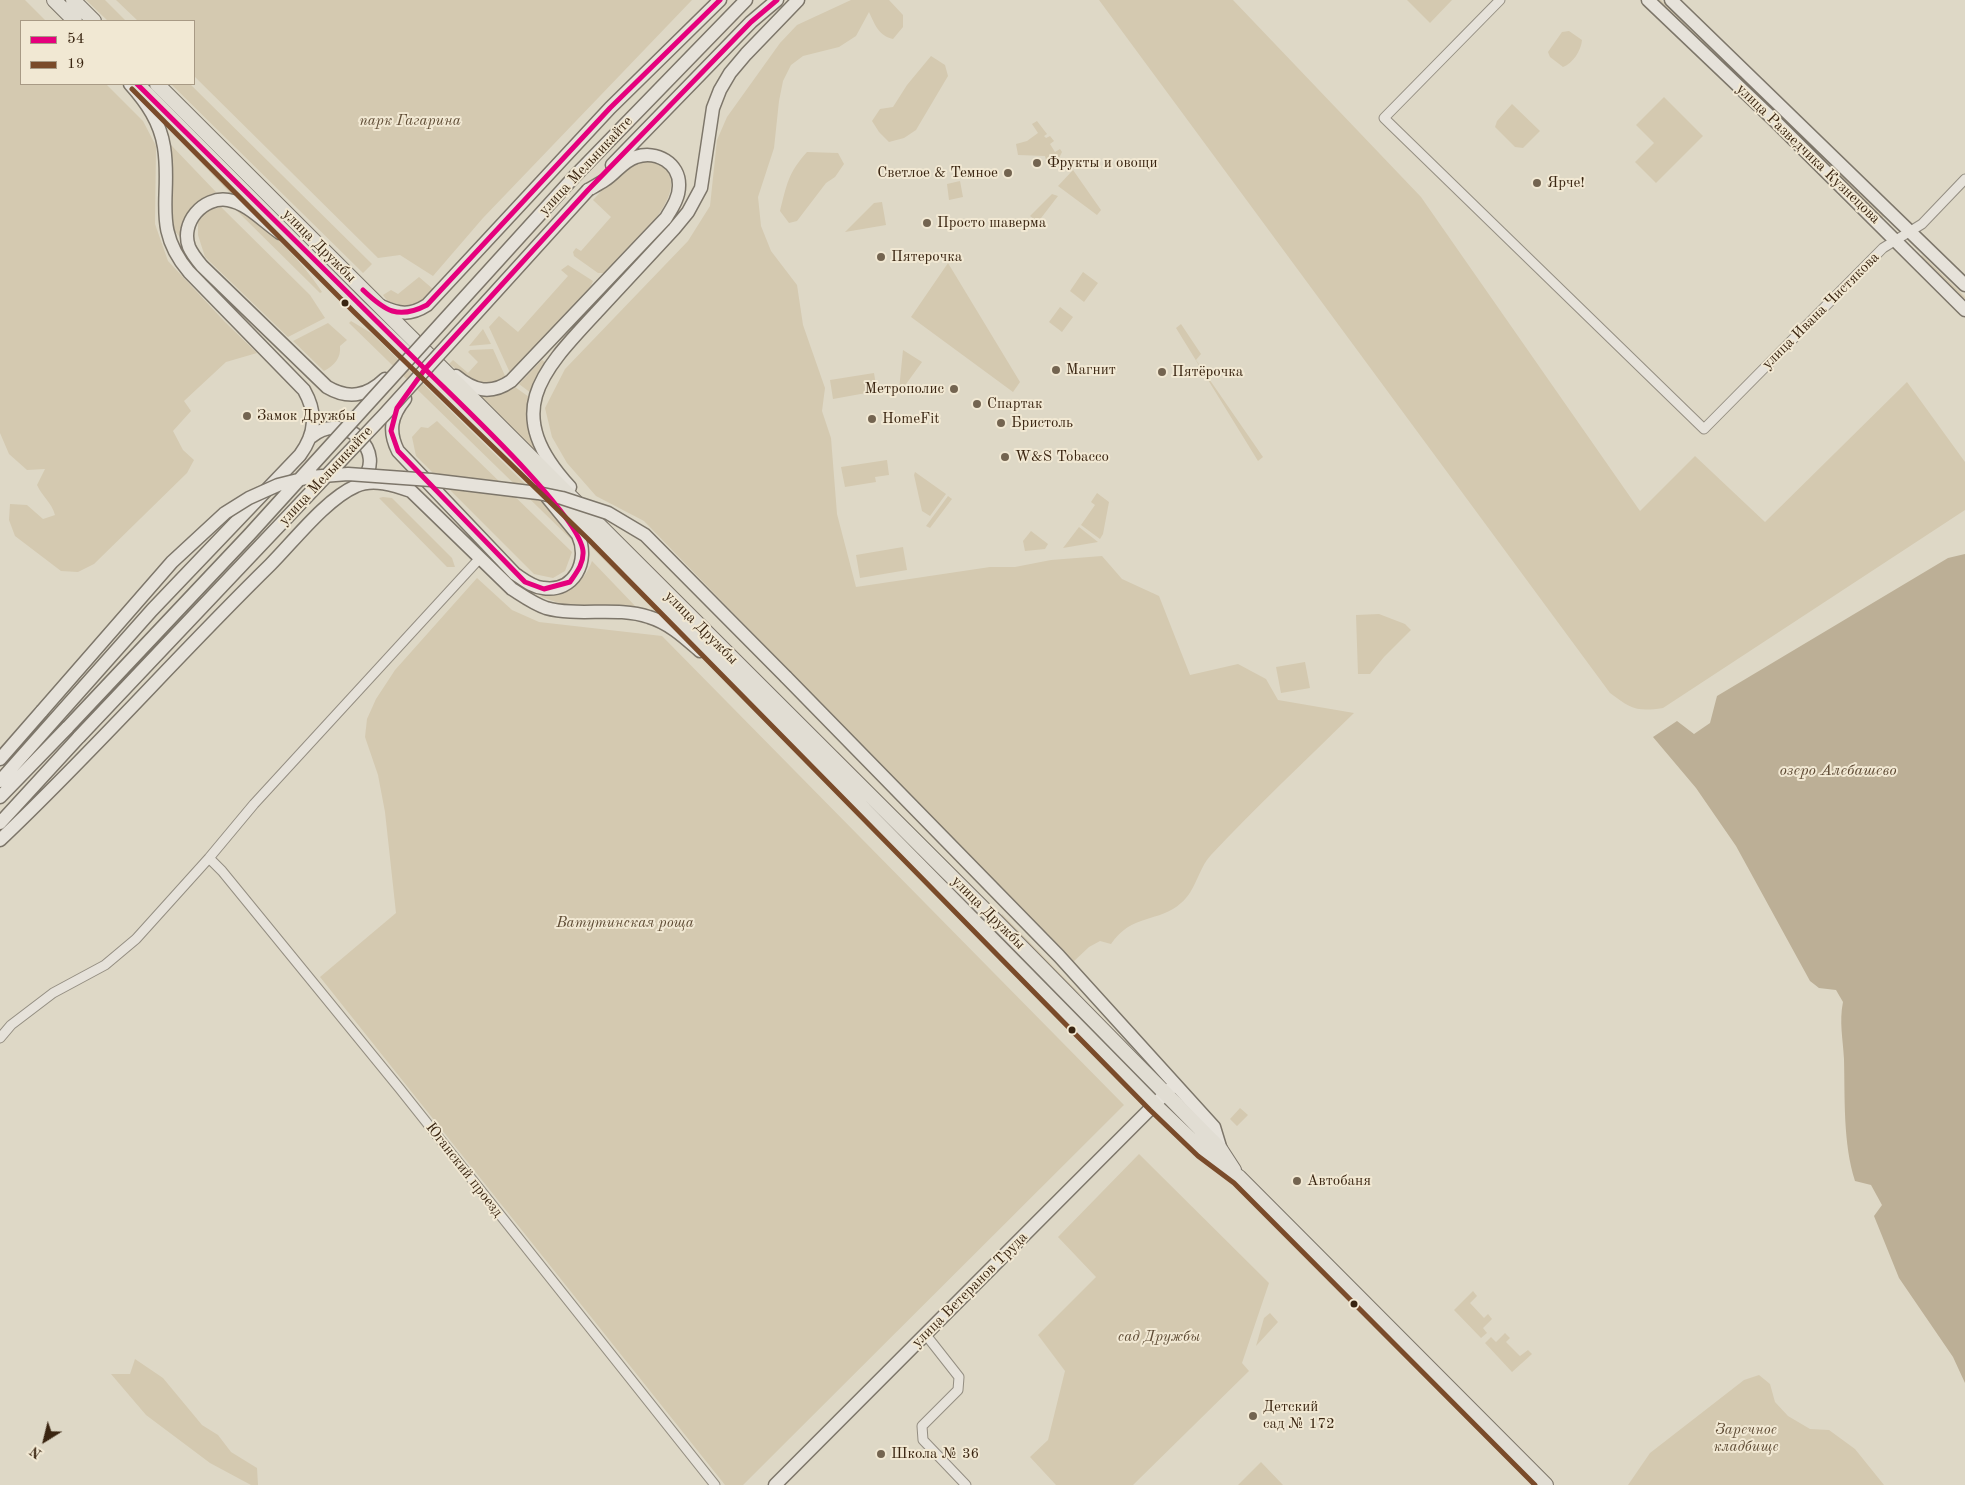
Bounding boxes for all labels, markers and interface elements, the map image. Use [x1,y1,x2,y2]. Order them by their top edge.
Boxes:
legend [20,20,195,85]
text: 54 [67,32,84,47]
text: 19 [67,57,84,72]
street label: улица Разведчика Кузнецова [1732,80,1884,228]
park label: парк Гагарина [359,112,461,130]
street label: улица Мельникайте [535,113,637,219]
place label: Фрукты и овощи [1047,154,1157,172]
marker: Фрукты и овощи [1031,157,1043,169]
place label: Светлое & Темное [877,164,998,182]
marker: Светлое & Темное [1002,167,1014,179]
place label: Ярче! [1547,174,1585,192]
marker: Ярче! [1531,177,1543,189]
street label: улица Дружбы [278,205,360,287]
place label: Просто шаверма [937,214,1046,232]
marker: Просто шаверма [921,217,933,229]
place label: Пятерочка [891,248,962,266]
street label: улица Ивана Чистякова [1759,249,1883,373]
marker: Пятерочка [875,251,887,263]
unlabelled marker [340,298,350,308]
place label: Магнит [1066,361,1116,379]
place label: Пятёрочка [1172,363,1243,381]
marker: Магнит [1050,364,1062,376]
marker: Пятёрочка [1156,366,1168,378]
place label: Метрополис [864,380,944,398]
marker: Метрополис [948,383,960,395]
place label: Спартак [987,395,1042,413]
marker: Спартак [971,398,983,410]
place label: Замок Дружбы [257,407,356,425]
marker: Замок Дружбы [241,410,253,422]
place label: HomeFit [882,410,940,428]
marker: HomeFit [866,413,878,425]
place label: Бристоль [1011,414,1073,432]
marker: Бристоль [995,417,1007,429]
street label: улица Мельникайте [275,423,377,529]
place label: W&S Tobacco [1015,448,1109,466]
marker: W&S Tobacco [999,451,1011,463]
street label: улица Дружбы [660,587,742,669]
water label: озеро Алебашево [1779,761,1897,781]
street label: улица Дружбы [947,872,1029,954]
park label: Ватутинская роща [556,914,694,932]
unlabelled marker [1067,1025,1077,1035]
street label: Юганский проезд [421,1119,507,1221]
place label: Автобаня [1307,1172,1371,1190]
marker: Автобаня [1291,1175,1303,1187]
street label: улица Ветеранов Труда [908,1228,1032,1352]
unlabelled marker [1349,1299,1359,1309]
park label: сад Дружбы [1118,1328,1200,1346]
place label: Детский сад № 172 [1263,1398,1335,1433]
marker: Детский сад № 172 [1247,1410,1259,1422]
north arrow [20,1415,70,1465]
park label: Заречное кладбище [1713,1421,1779,1456]
text: N [28,1443,45,1461]
place label: Школа № 36 [891,1445,979,1463]
marker: Школа № 36 [875,1448,887,1460]

